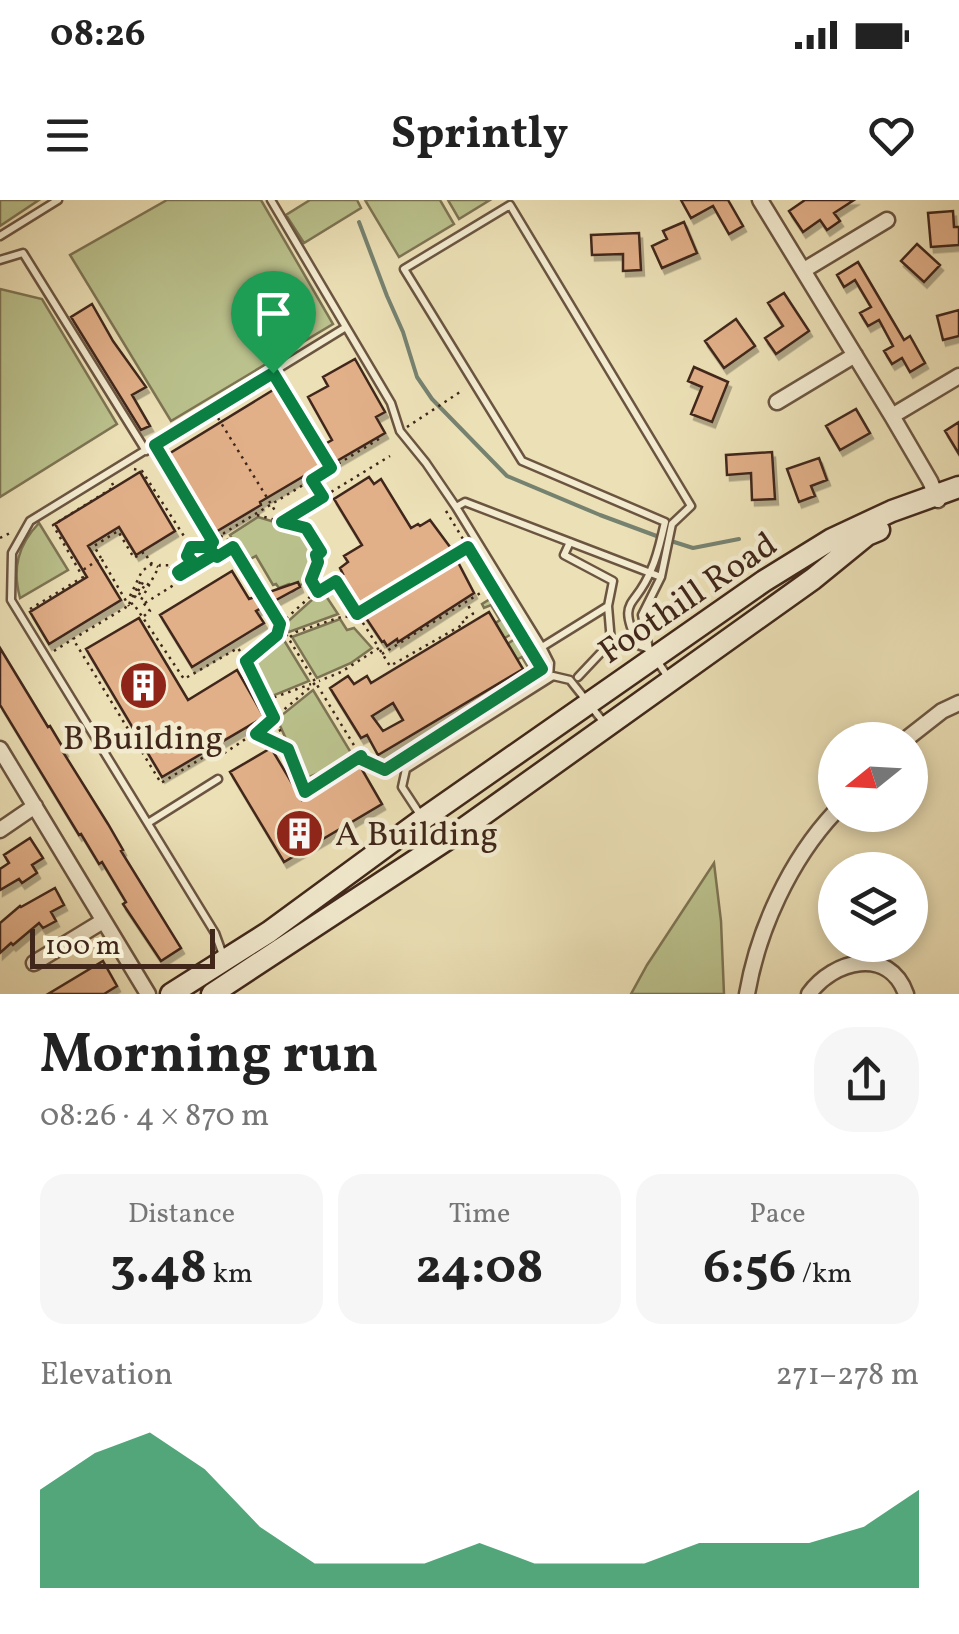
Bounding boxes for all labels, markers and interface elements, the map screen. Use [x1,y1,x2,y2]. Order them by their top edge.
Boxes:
text: 08:26 [50,9,146,62]
text: Sprintly [391,104,568,167]
icon: menu [40,108,95,163]
icon: heart [864,108,919,163]
pin [231,271,316,374]
icon: arrive [246,286,301,341]
street label: Foothill Road [590,522,787,677]
building icon: B Building [117,659,169,711]
place label: B Building [63,716,223,764]
north arrow [818,722,928,832]
map controls [818,722,928,962]
building icon: A Building [274,807,326,859]
place label: A Building [335,812,498,860]
button: layers [818,852,928,962]
scale bar [30,924,215,968]
text: 100 m [45,927,120,966]
text: Morning run [40,1019,379,1095]
button: share [814,1027,919,1132]
text: 08:26 · 4 × 870 m [40,1095,269,1139]
text: Distance [128,1195,235,1234]
text: Time [449,1195,510,1234]
text: Pace [749,1195,806,1234]
text: 3.48 [110,1234,207,1304]
text: 24:08 [416,1234,543,1304]
text: 6:56 [703,1234,796,1304]
text: km [207,1255,253,1294]
text: /km [796,1255,852,1294]
text: Elevation [40,1354,173,1398]
text: 271–278 m [776,1354,919,1398]

